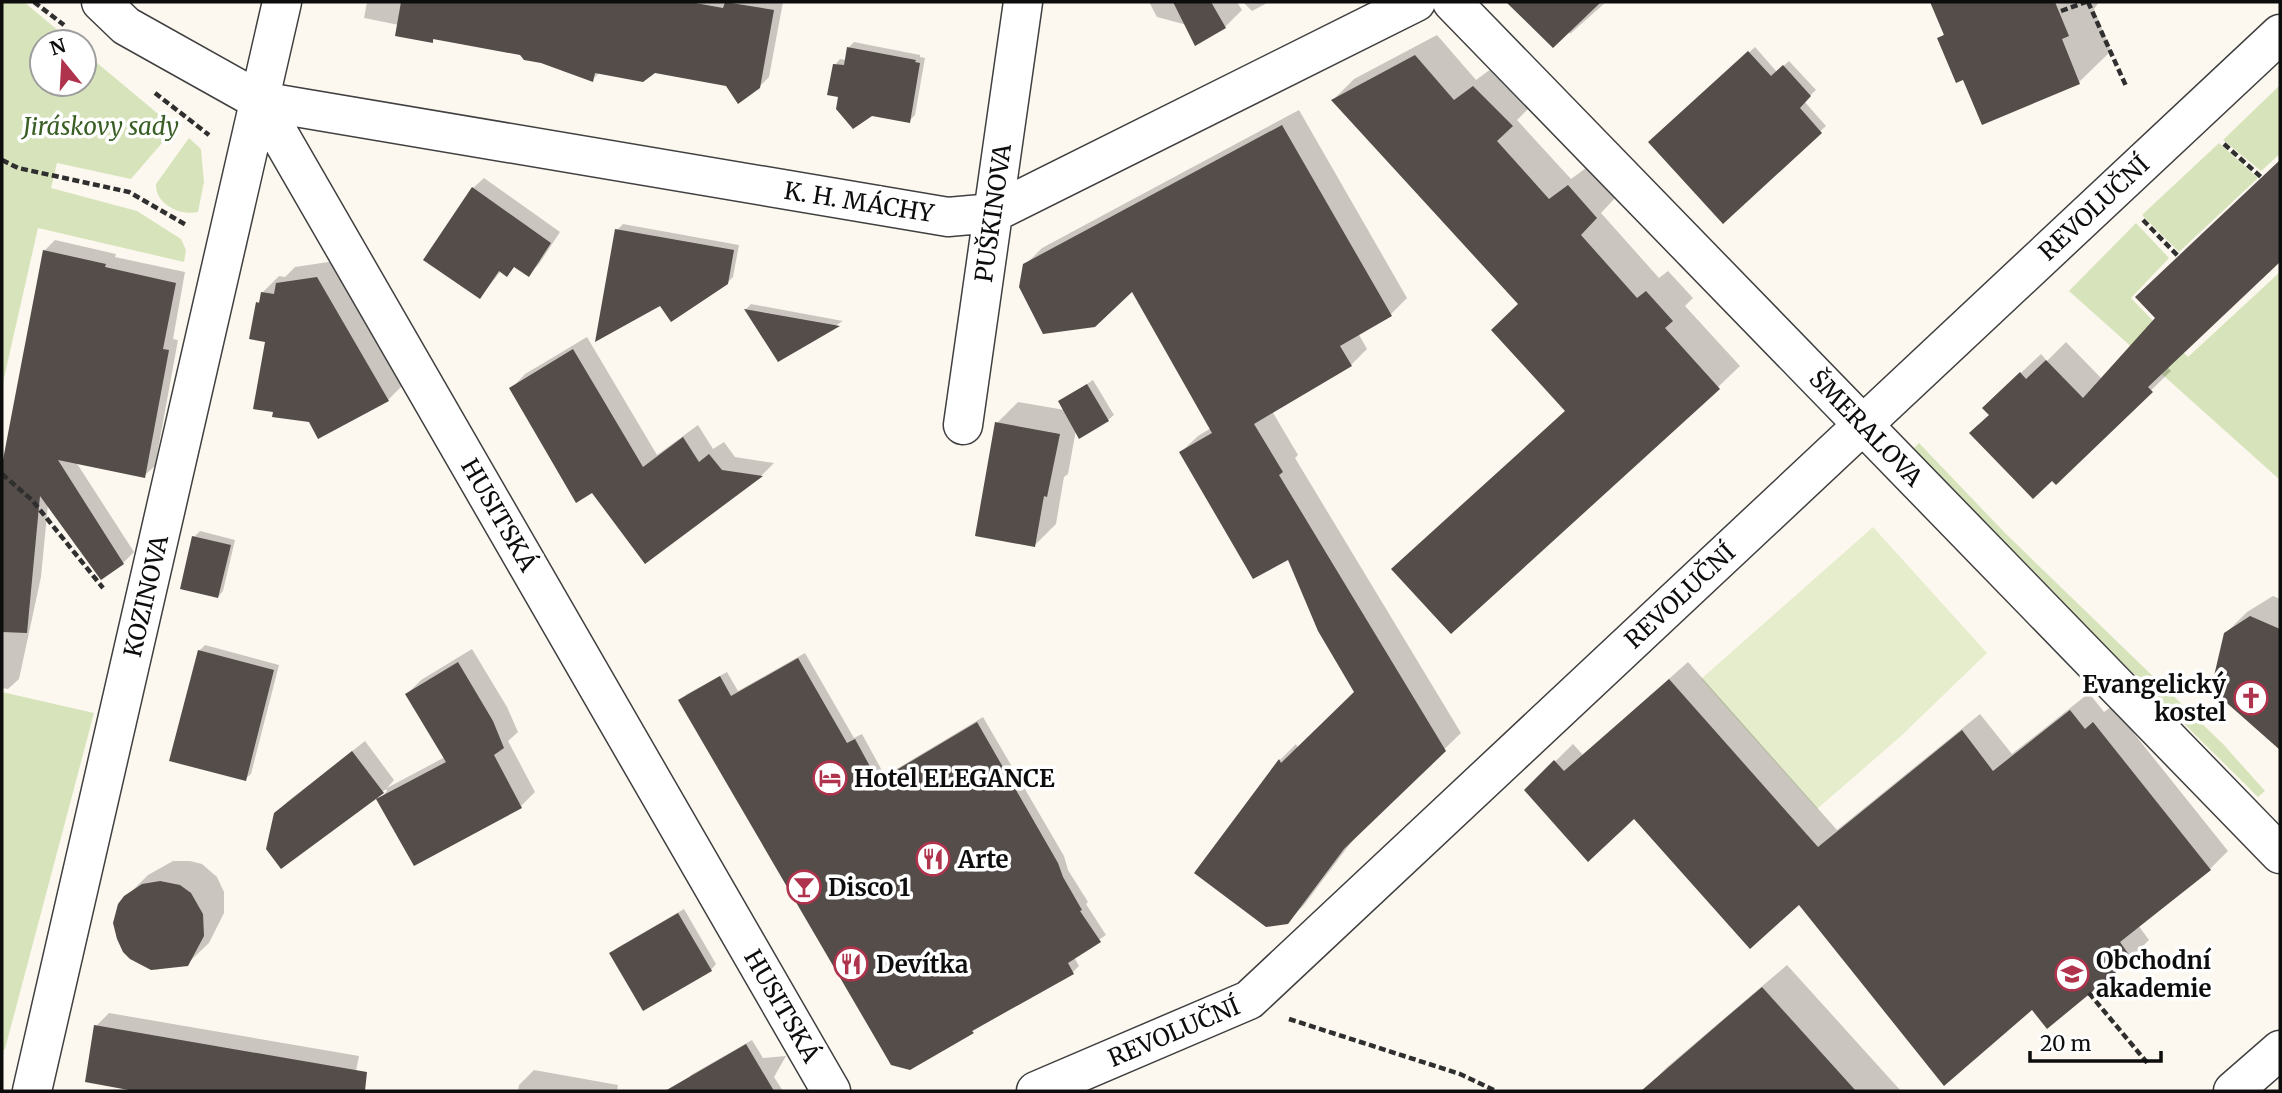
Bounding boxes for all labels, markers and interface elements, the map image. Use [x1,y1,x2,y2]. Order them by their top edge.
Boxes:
north arrow [28,28,98,98]
text: N [47,33,69,61]
park label: Jiráskovy sady [20,111,179,142]
street label: PUŠKINOVA [967,141,1018,284]
street label: REVOLUČNÍ [2032,148,2156,267]
street label: K. H. MÁCHY [782,175,937,229]
street label: ŠMERALOVA [1803,363,1931,494]
street label: HUSITSKÁ [454,453,544,578]
street label: KOZINOVA [117,531,175,660]
street label: REVOLUČNÍ [1618,536,1742,655]
place label: Evangelický kostel [2082,669,2227,728]
church icon: Evangelický kostel [2232,679,2270,717]
hotel icon: Hotel ELEGANCE [811,759,849,797]
place label: Hotel ELEGANCE [854,763,1055,794]
restaurant icon: Arte [914,840,952,878]
place label: Arte [957,844,1009,875]
bar icon: Disco 1 [785,868,823,906]
place label: Disco 1 [828,872,910,903]
street label: HUSITSKÁ [737,944,827,1069]
restaurant icon: Devítka [832,945,870,983]
place label: Obchodní akademie [2096,945,2212,1004]
place label: Devítka [876,949,968,980]
school or university icon: Obchodní akademie [2053,955,2091,993]
street label: REVOLUČNÍ [1103,989,1245,1074]
scale bar [2030,1020,2161,1064]
text: 20 m [2040,1030,2092,1057]

